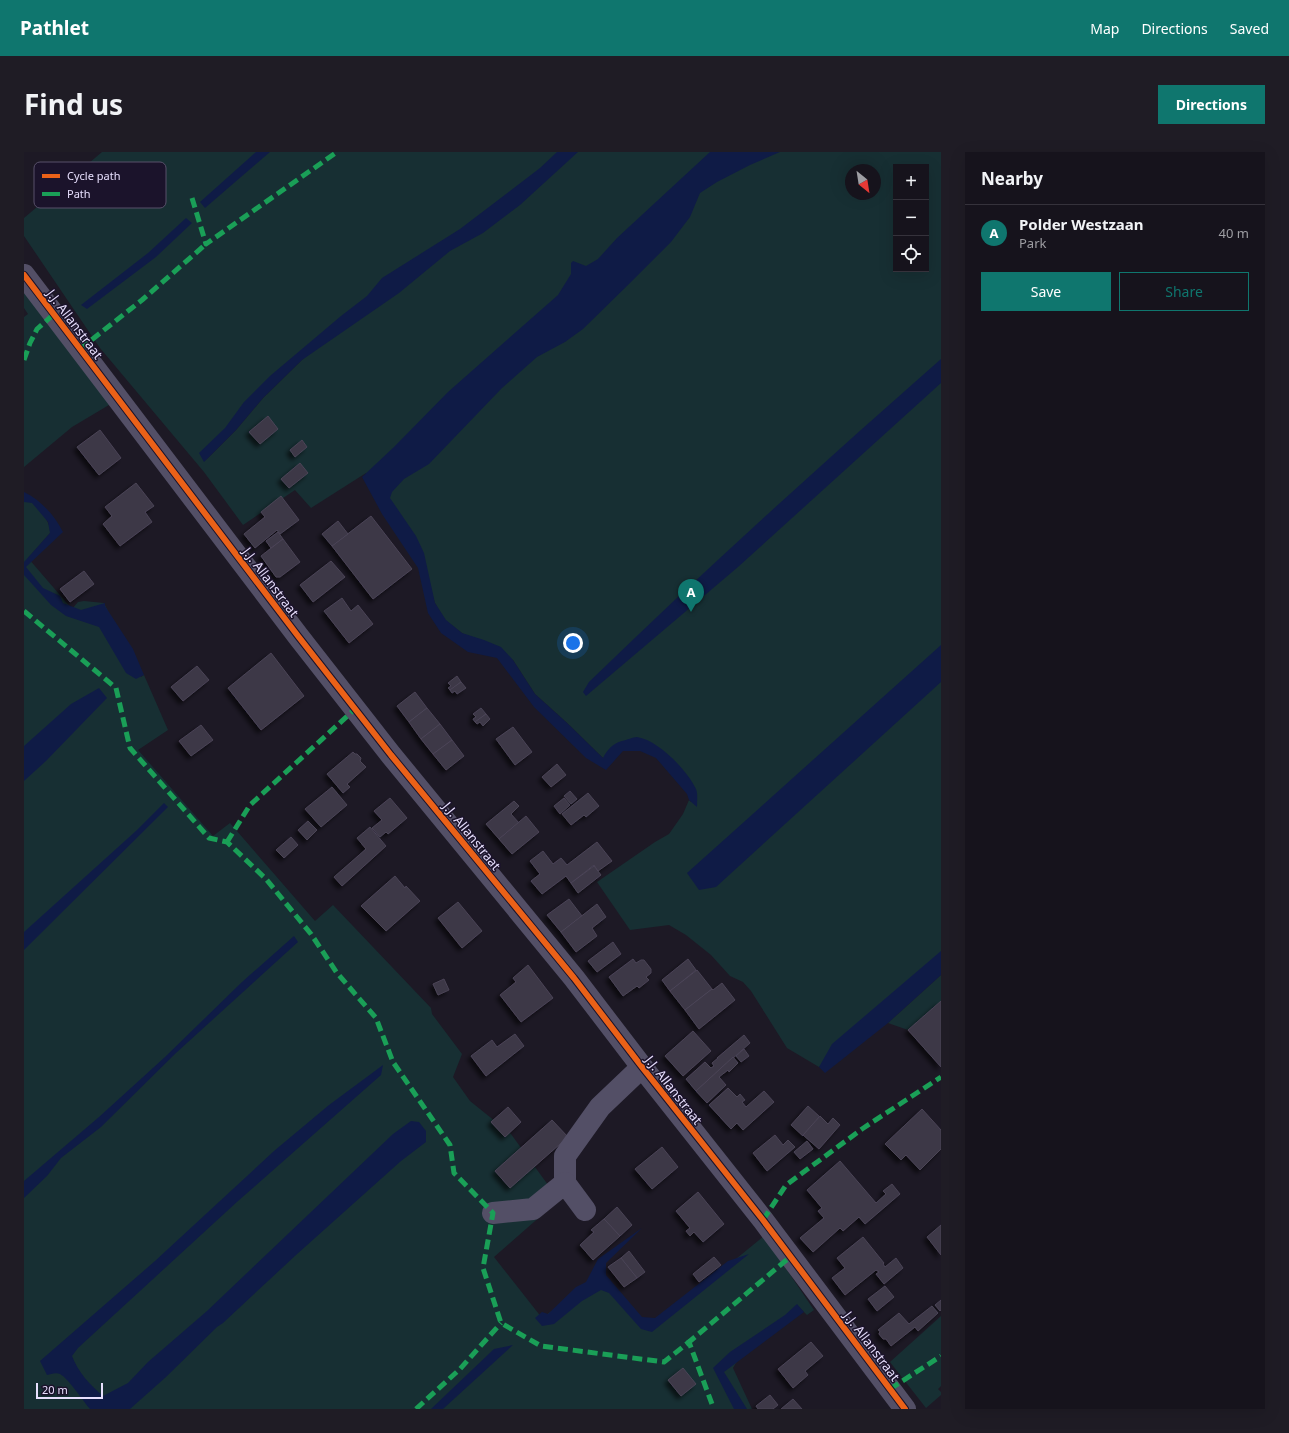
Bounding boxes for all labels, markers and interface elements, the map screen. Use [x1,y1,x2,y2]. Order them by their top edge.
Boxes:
text: Pathlet [20,15,89,41]
text: Map [1090,19,1119,38]
text: Directions [1141,19,1208,38]
text: Saved [1230,19,1269,38]
text: Find us [24,85,123,123]
button: Directions [1158,85,1265,124]
legend [34,162,166,208]
north arrow [845,164,881,200]
map controls [893,164,929,272]
button: + [893,164,929,200]
text: Nearby [981,167,1043,190]
text: Cycle path [67,168,120,183]
text: Path [67,186,91,201]
button: − [893,200,929,236]
text: Polder Westzaan [1019,214,1144,234]
text: A [990,224,999,242]
text: 40 m [1219,224,1249,242]
text: Park [1019,234,1046,252]
button: locate [893,236,929,272]
button: Save [981,272,1111,311]
button: Share [1119,272,1249,311]
street label: J.J. Allanstraat [42,284,107,363]
street label: J.J. Allanstraat [238,542,303,621]
pin: A [678,579,704,612]
your location [563,633,583,653]
street label: J.J. Allanstraat [438,796,505,874]
street label: J.J. Allanstraat [640,1050,707,1129]
street label: J.J. Allanstraat [839,1306,904,1385]
scale bar [36,1381,103,1400]
text: 20 m [42,1382,68,1397]

